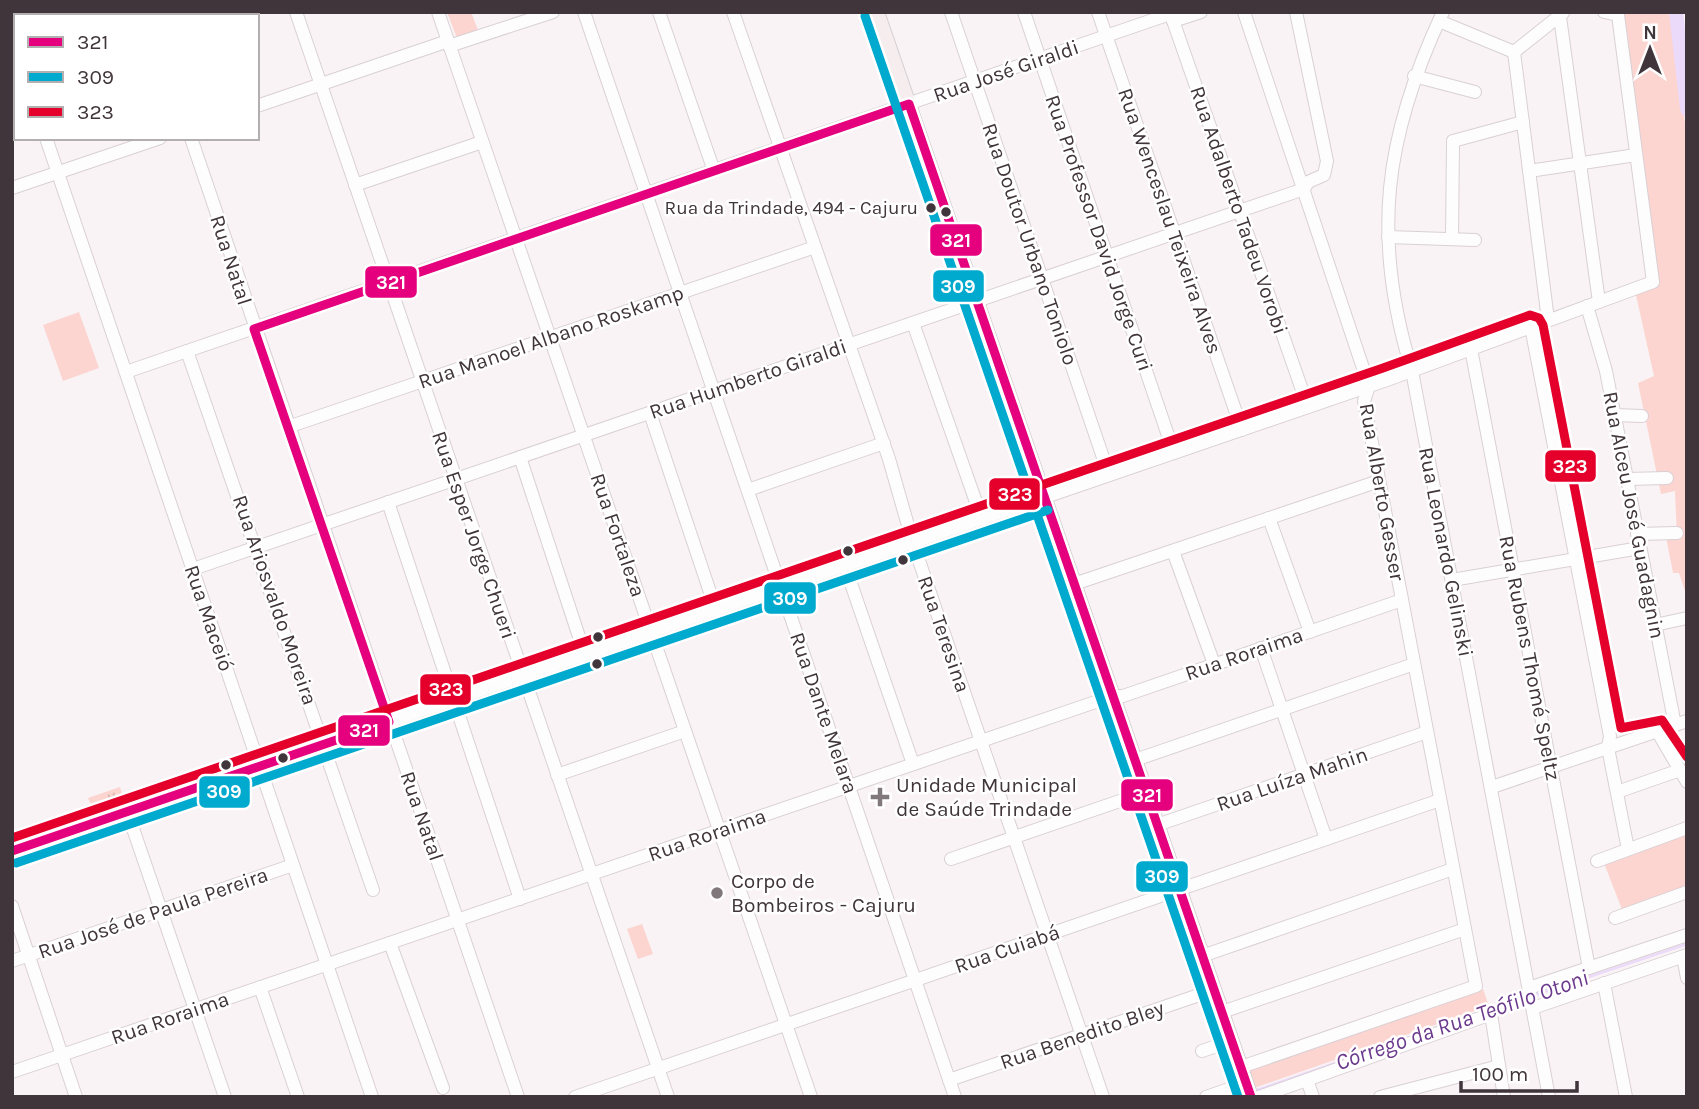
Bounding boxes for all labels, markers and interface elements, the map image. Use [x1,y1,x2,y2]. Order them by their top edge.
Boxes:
legend [14,14,259,140]
north arrow [1615,14,1685,84]
text: N [1643,22,1657,44]
text: 321 [77,30,109,54]
street label: Rua José Giraldi [930,35,1082,107]
text: 309 [77,65,114,89]
street label: Rua Adalberto Tadeu Vorobi [1185,83,1293,337]
street label: Rua Wenceslau Teixeira Alves [1113,85,1227,357]
street label: Rua Professor David Jorge Curi [1040,92,1158,374]
text: 323 [77,100,114,124]
street label: Rua Doutor Urbano Toniolo [977,120,1083,368]
place label: Rua da Trindade, 494 - Cajuru [665,197,918,219]
marker: Rua da Trindade, 494 - Cajuru [924,201,938,215]
unlabelled marker [939,205,953,219]
street label: Rua Natal [205,212,257,308]
line badge: 321 [929,223,983,257]
text: 321 [941,230,971,252]
line badge: 321 [364,265,418,299]
line badge: 309 [932,269,985,303]
text: 321 [376,272,406,294]
text: 309 [940,276,976,298]
street label: Rua Manoel Albano Roskamp [415,280,687,394]
street label: Rua Humberto Giraldi [646,334,850,424]
street label: Rua Alceu José Guadagnin [1598,389,1670,641]
street label: Rua Alberto Gesser [1355,401,1410,583]
street label: Rua Esper Jorge Chueri [427,428,521,642]
street label: Rua Leonardo Gelinski [1414,445,1478,659]
line badge: 323 [1544,449,1597,483]
text: 323 [1552,456,1588,478]
street label: Rua Fortaleza [586,470,650,600]
line badge: 323 [988,477,1041,511]
text: 323 [997,484,1033,506]
street label: Rua Ariosvaldo Moreira [228,492,322,708]
street label: Rua Rubens Thomé Speltz [1494,533,1566,783]
unlabelled marker [841,544,855,558]
unlabelled marker [896,553,910,567]
street label: Rua Maceió [180,562,238,674]
street label: Rua Teresina [913,573,975,695]
line badge: 309 [763,581,817,615]
text: 309 [772,588,808,610]
street label: Rua Roraima [1182,623,1306,685]
street label: Rua Dante Melara [785,629,863,797]
unlabelled marker [591,630,605,644]
unlabelled marker [590,657,604,671]
line badge: 323 [419,673,472,706]
text: 323 [428,679,464,701]
line badge: 321 [337,714,391,747]
text: 321 [349,720,379,742]
street label: Rua Luíza Mahin [1213,742,1371,816]
unlabelled marker [276,751,290,765]
unlabelled marker [219,758,233,772]
street label: Rua Natal [395,768,449,864]
place label: Unidade Municipal de Saúde Trindade [896,773,1077,821]
line badge: 309 [198,775,251,809]
line badge: 321 [1120,778,1174,812]
text: 309 [206,781,242,803]
text: 321 [1132,785,1162,807]
marker: Unidade Municipal de Saúde Trindade [870,787,890,807]
street label: Rua Roraima [645,804,769,866]
line badge: 309 [1135,860,1189,893]
street label: Rua José de Paula Pereira [35,862,271,964]
text: 309 [1144,866,1180,888]
place label: Corpo de Bombeiros - Cajuru [731,869,916,917]
marker: Corpo de Bombeiros - Cajuru [709,885,725,901]
street label: Rua Cuiabá [951,920,1063,978]
water label: Córrego da Rua Teófilo Otoni [1332,964,1592,1076]
street label: Rua Roraima [108,987,232,1049]
street label: Rua Benedito Bley [997,996,1167,1074]
scale bar [1461,1050,1576,1094]
text: 100 m [1472,1062,1529,1086]

